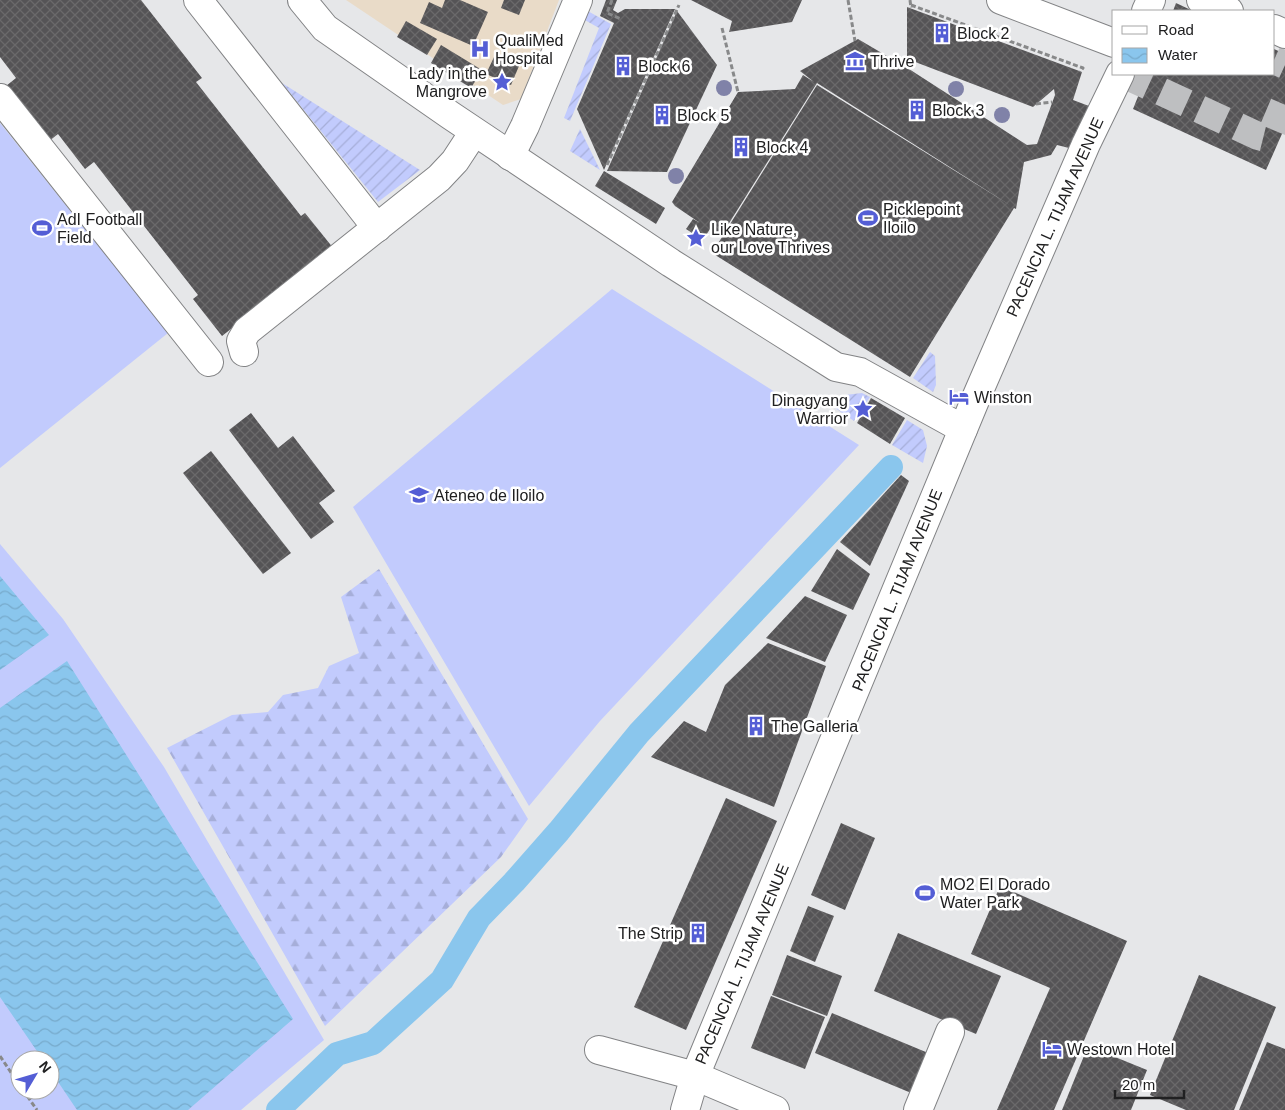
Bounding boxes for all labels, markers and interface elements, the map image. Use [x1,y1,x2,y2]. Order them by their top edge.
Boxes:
legend [1112,10,1275,75]
text: Road [1158,21,1194,38]
building icon: Block 2 [931,22,953,44]
place label: Block 2 [957,25,1010,42]
place label: QualiMed Hospital [495,32,563,67]
hospital icon: QualiMed Hospital [469,38,491,60]
text: Water [1158,46,1197,63]
museum icon: Thrive [844,50,866,72]
place label: Thrive [870,53,915,70]
building icon: Block 6 [612,55,634,77]
place label: Block 6 [638,58,691,75]
place label: Lady in the Mangrove [409,65,487,100]
place icon: Lady in the Mangrove [491,71,513,93]
building icon: Block 3 [906,99,928,121]
place label: Block 3 [932,102,985,119]
building icon: Block 5 [651,104,673,126]
place label: Block 5 [677,107,730,124]
street label: PACENCIA L. TIJAM AVENUE [1003,115,1107,319]
building icon: Block 4 [730,136,752,158]
place label: Block 4 [756,139,809,156]
place label: Picklepoint Iloilo [883,201,961,236]
sports icon: Picklepoint Iloilo [857,207,879,229]
place label: AdI Football Field [57,211,142,246]
sports icon: AdI Football Field [31,217,53,239]
place label: Like Nature, our Love Thrives [711,221,830,256]
place icon: Like Nature, our Love Thrives [685,227,707,249]
hotel icon: Winston [948,386,970,408]
place label: Winston [974,389,1032,406]
place label: Dinagyang Warrior [772,392,849,427]
place icon: Dinagyang Warrior [852,398,874,420]
school or university icon: Ateneo de Iloilo [408,484,430,506]
place label: Ateneo de Iloilo [434,487,544,504]
street label: PACENCIA L. TIJAM AVENUE [849,487,945,693]
building icon: The Galleria [745,715,767,737]
place label: The Galleria [771,718,858,735]
street label: PACENCIA L. TIJAM AVENUE [692,861,792,1067]
place label: MO2 El Dorado Water Park [940,876,1050,911]
sports icon: MO2 El Dorado Water Park [914,882,936,904]
building icon: The Strip [687,922,709,944]
place label: The Strip [618,925,683,942]
hotel icon: Westown Hotel [1041,1038,1063,1060]
place label: Westown Hotel [1067,1041,1174,1058]
north arrow [10,1050,60,1100]
text: N [36,1058,55,1076]
scale bar [1115,1068,1184,1100]
text: 20 m [1122,1076,1155,1093]

